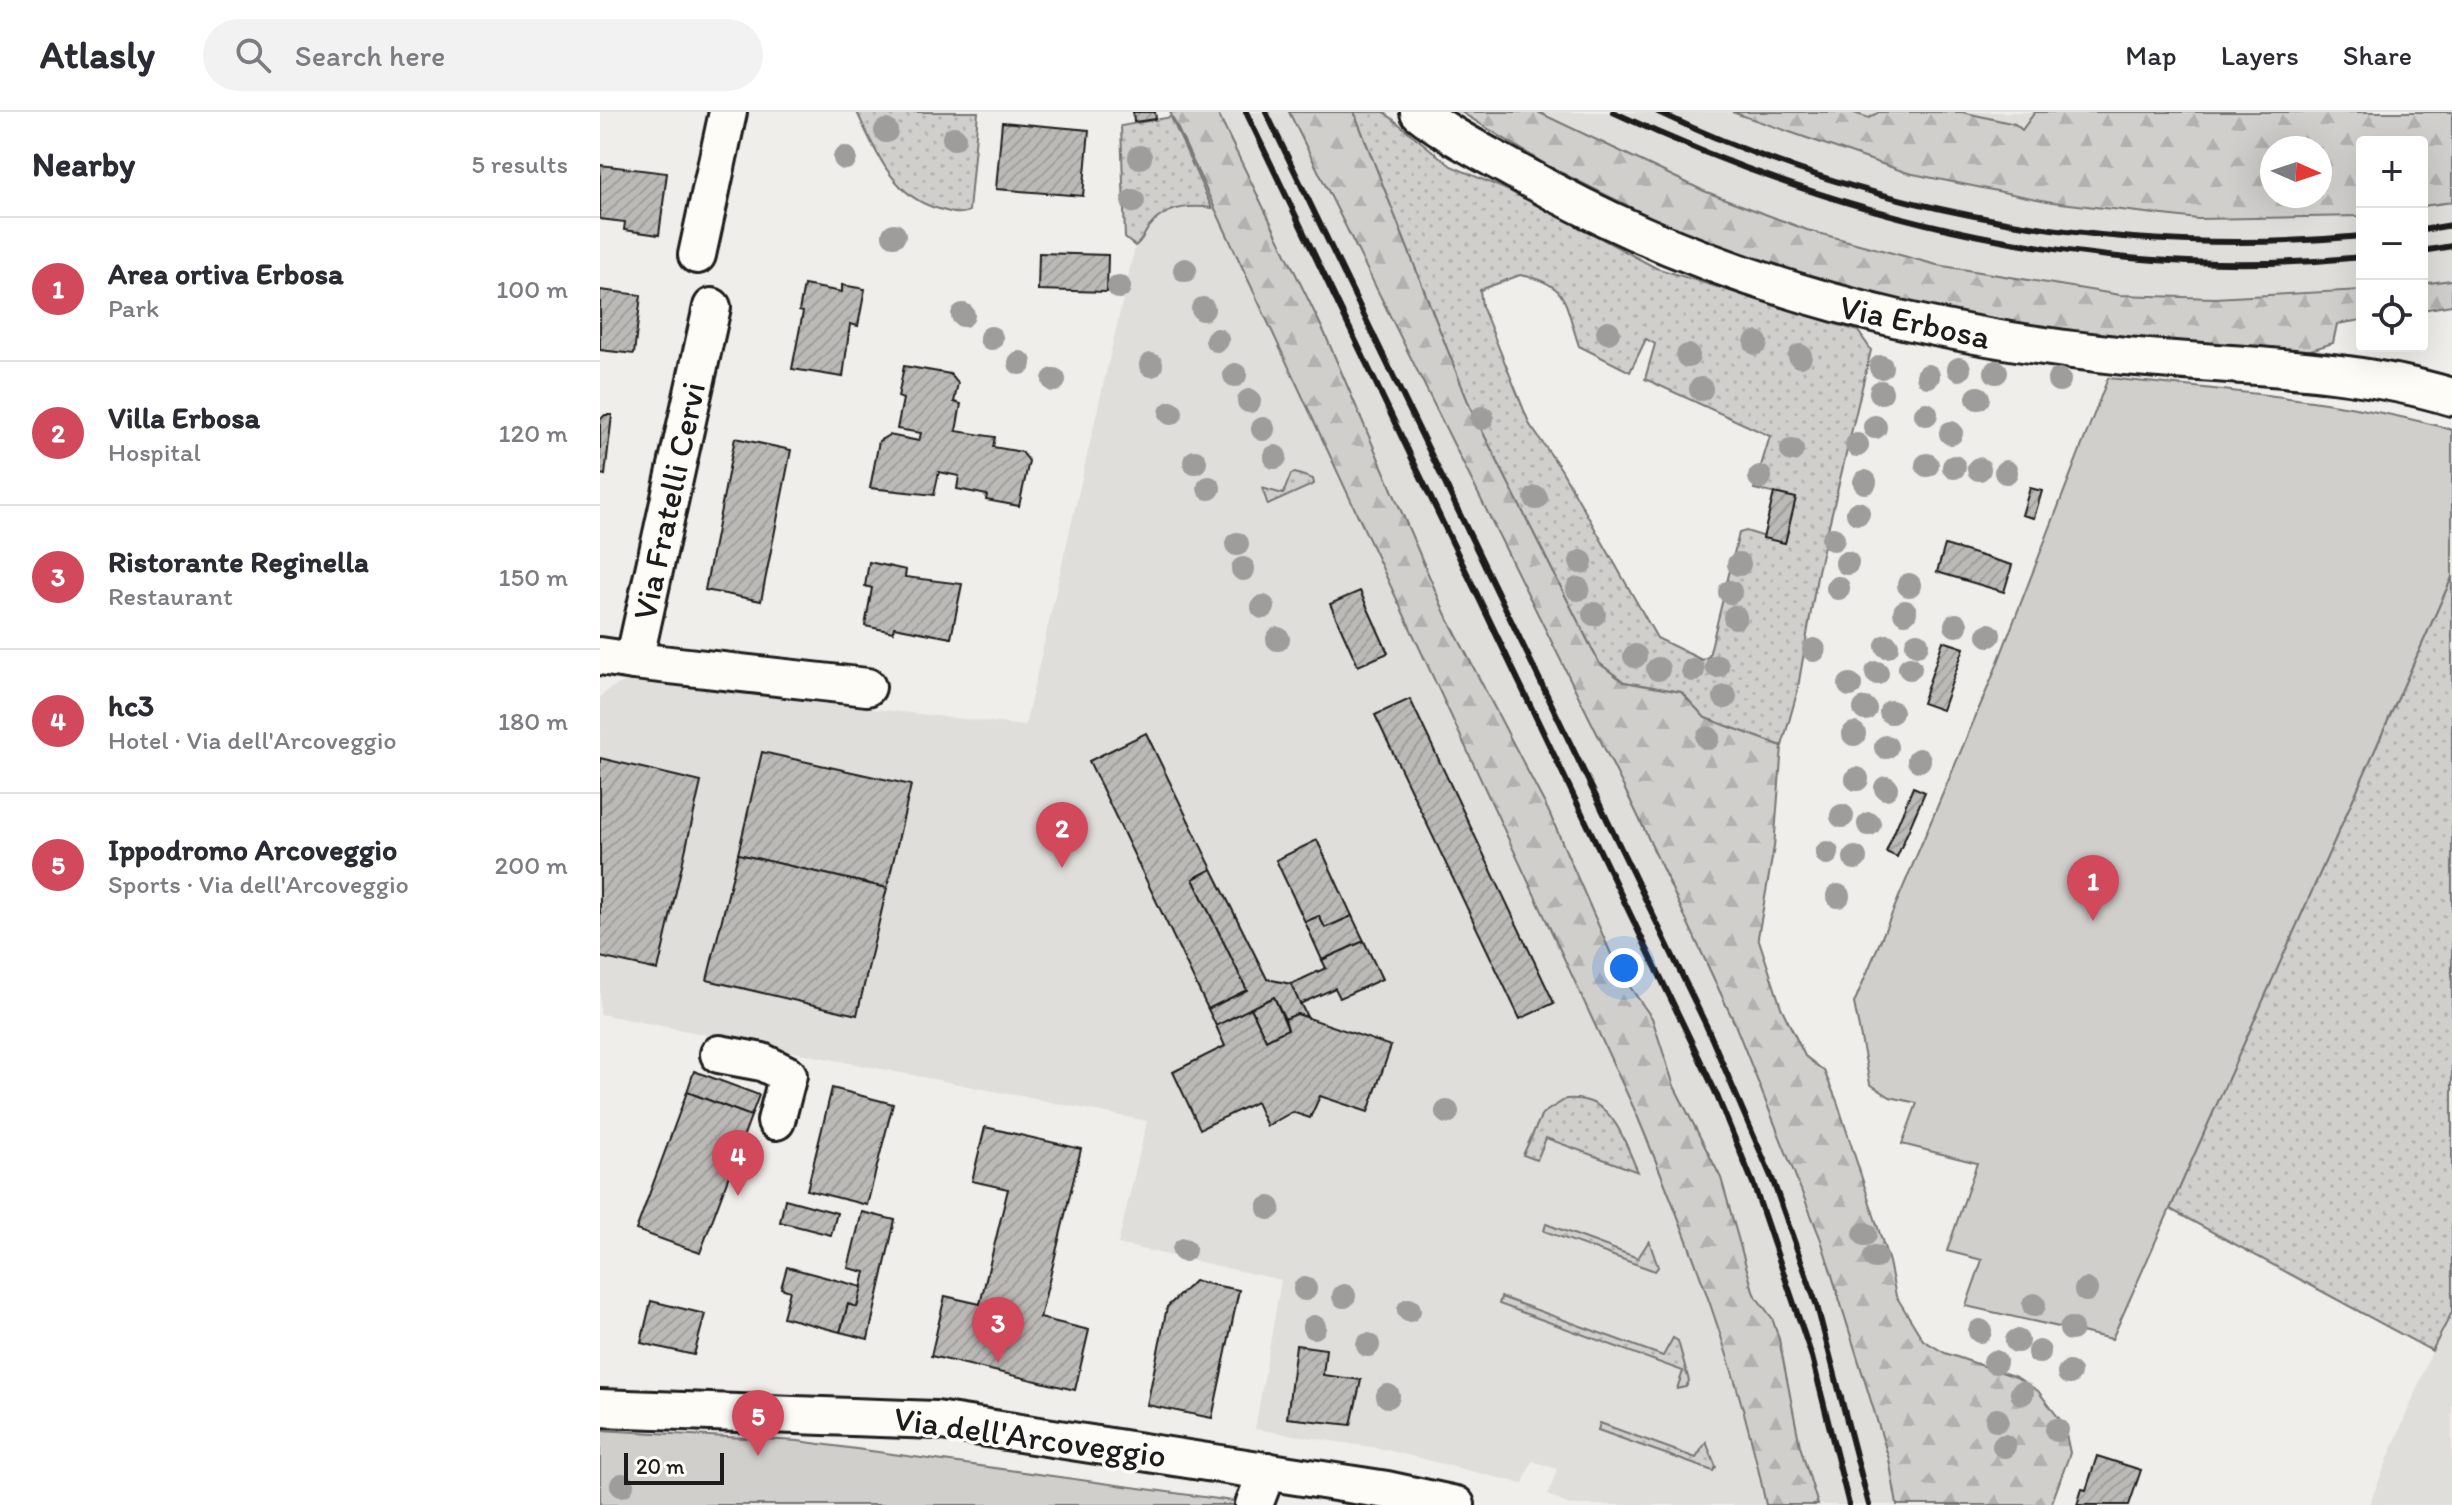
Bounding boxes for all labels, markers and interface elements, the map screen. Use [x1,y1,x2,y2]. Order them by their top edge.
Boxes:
search box [203,19,763,91]
text: Atlasly [40,32,155,78]
icon: search [231,33,275,77]
text: Search here [295,37,445,74]
text: Map [2125,38,2177,72]
text: Layers [2221,38,2299,72]
text: Share [2343,38,2412,72]
north arrow [2260,136,2332,208]
map controls [2356,136,2428,352]
button: + [2356,136,2428,208]
text: Nearby [32,144,135,185]
text: 5 results [471,148,568,180]
button: − [2356,208,2428,280]
text: Area ortiva Erbosa [108,255,344,292]
text: 1 [52,273,64,305]
text: 100 m [496,273,568,305]
button: locate [2356,280,2428,352]
street label: Via Erbosa [1836,286,1994,358]
text: Park [108,292,159,324]
street label: Via Fratelli Cervi [624,378,714,624]
text: Villa Erbosa [108,399,260,436]
text: 2 [51,417,65,449]
text: 120 m [499,417,568,449]
text: Hospital [108,436,201,468]
text: Ristorante Reginella [108,543,369,580]
text: 3 [51,561,65,593]
text: 150 m [499,561,568,593]
text: Restaurant [108,580,233,612]
text: hc3 [108,687,154,724]
text: 4 [50,705,66,737]
text: 180 m [498,705,568,737]
text: Hotel · Via dell'Arcoveggio [108,724,397,756]
pin: 2 [1036,802,1088,868]
text: Ippodromo Arcoveggio [108,831,397,868]
text: 5 [51,849,65,881]
text: 200 m [495,849,568,881]
pin: 1 [2067,855,2119,921]
text: Sports · Via dell'Arcoveggio [108,868,409,900]
your location [1604,948,1644,988]
pin: 4 [712,1130,764,1196]
pin: 3 [972,1297,1024,1363]
pin: 5 [732,1390,784,1456]
street label: Via dell'Arcoveggio [891,1398,1169,1476]
scale bar [624,1449,724,1485]
text: 20 m [636,1453,685,1480]

